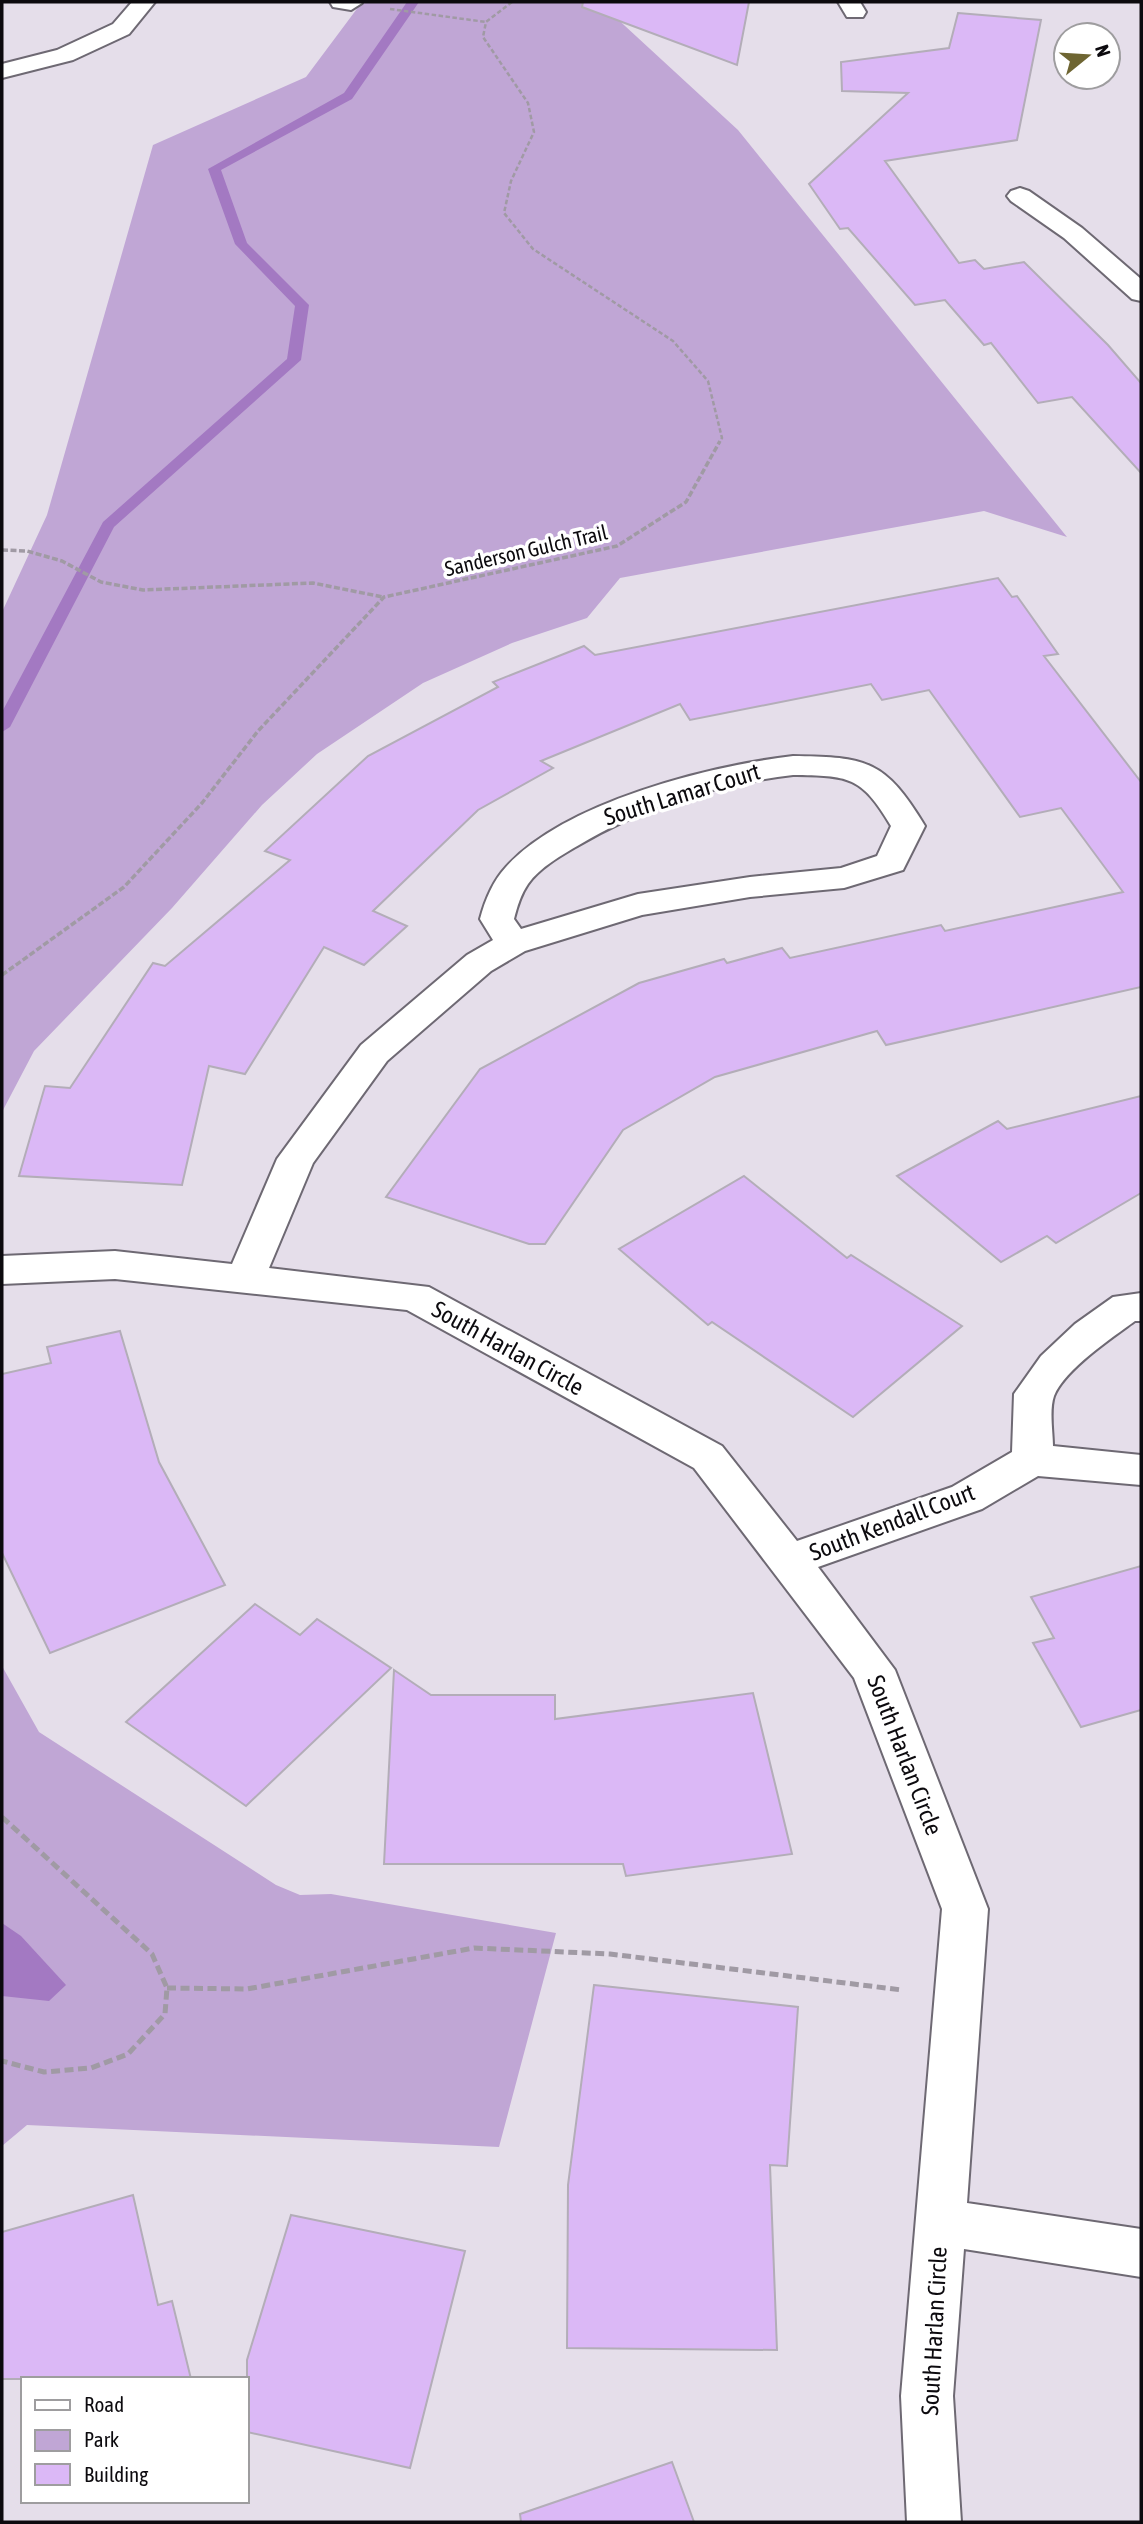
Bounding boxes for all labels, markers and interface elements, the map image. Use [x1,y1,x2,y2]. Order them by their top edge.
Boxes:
north arrow [1052,21,1122,91]
text: N [1091,42,1115,59]
street label: Sanderson Gulch Trail [442,520,610,580]
street label: South Lamar Court [601,757,763,831]
street label: South Harlan Circle [428,1295,588,1401]
street label: South Kendall Court [806,1478,978,1566]
street label: South Harlan Circle [862,1671,948,1839]
street label: South Harlan Circle [916,2246,952,2416]
legend [21,2377,248,2503]
text: Road [84,2392,124,2416]
text: Park [84,2427,119,2451]
text: Building [84,2462,148,2486]

